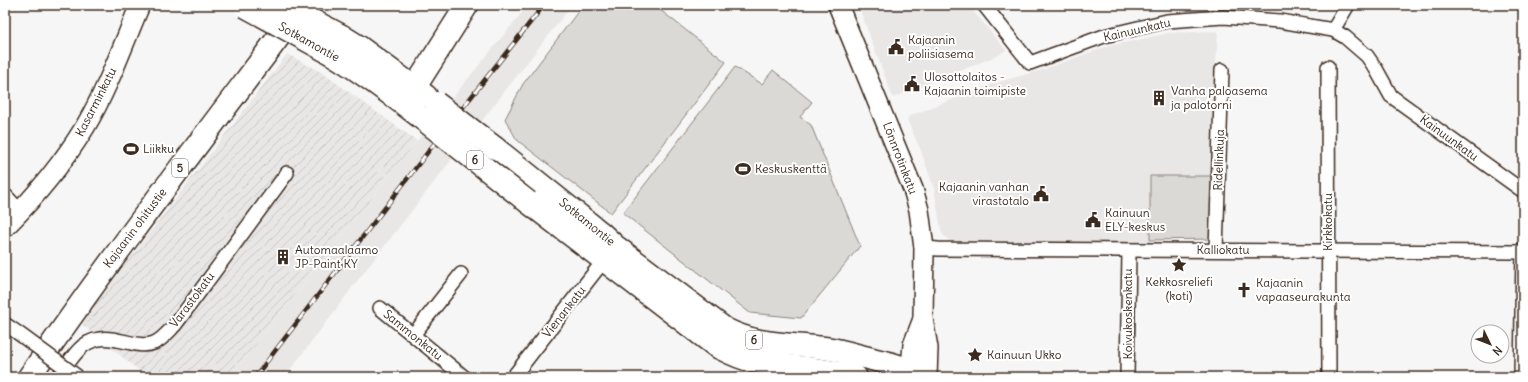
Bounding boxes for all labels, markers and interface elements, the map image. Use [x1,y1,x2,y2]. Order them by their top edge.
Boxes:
street label: Kainuunkatu [1102,14,1172,45]
street label: Sotkamontie [276,19,342,65]
place label: Kajaanin poliisiasema [908,32,974,61]
public building icon: Kajaanin poliisiasema [887,38,905,56]
street label: Kasarminkatu [72,65,119,139]
place label: Ulosottolaitos - Kajaanin toimipiste [924,69,1026,98]
public building icon: Ulosottolaitos - Kajaanin toimipiste [903,75,921,93]
place label: Vanha paloasema ja palotorni [1170,83,1268,112]
building icon: Vanha paloasema ja palotorni [1150,89,1168,107]
street label: Kainuunkatu [1417,111,1481,164]
street label: Lönnrotinkatu [880,120,921,196]
street label: Ridellinkuja [1210,129,1227,191]
sports icon: Liikku [122,140,140,158]
place label: Liikku [143,141,174,156]
road number: 6 [467,151,483,169]
road number: 5 [172,159,188,177]
sports icon: Keskuskenttä [734,160,752,178]
place label: Keskuskenttä [755,161,827,176]
place label: Kajaanin vanhan virastotalo [939,179,1029,208]
street label: Kajaanin ohitustie [100,185,169,271]
public building icon: Kajaanin vanhan virastotalo [1032,185,1050,203]
street label: Kirkkokatu [1320,193,1335,251]
street label: Sotkamontie [556,195,618,249]
place label: Kainuun ELY-keskus [1105,205,1165,234]
public building icon: Kainuun ELY-keskus [1084,211,1102,229]
place label: Automaalaamo JP-Paint KY [295,242,379,271]
street label: Kalliokatu [1197,242,1249,257]
building icon: Automaalaamo JP-Paint KY [274,248,292,266]
place icon: Kekkosreliefi (koti) [1170,256,1188,274]
street label: Koivukoskenkatu [1120,268,1135,360]
street label: Varastokatu [166,269,217,330]
place label: Kekkosreliefi (koti) [1145,274,1213,303]
place label: Kajaanin vapaaseurakunta [1256,275,1351,304]
church icon: Kajaanin vapaaseurakunta [1235,281,1253,299]
street label: Vienankatu [539,283,588,340]
street label: Sammonkatu [381,306,446,363]
north arrow [1470,324,1510,364]
road number: 6 [746,331,762,349]
text: N [1490,343,1505,358]
place icon: Kainuun Ukko [966,346,984,364]
place label: Kainuun Ukko [987,347,1062,362]

